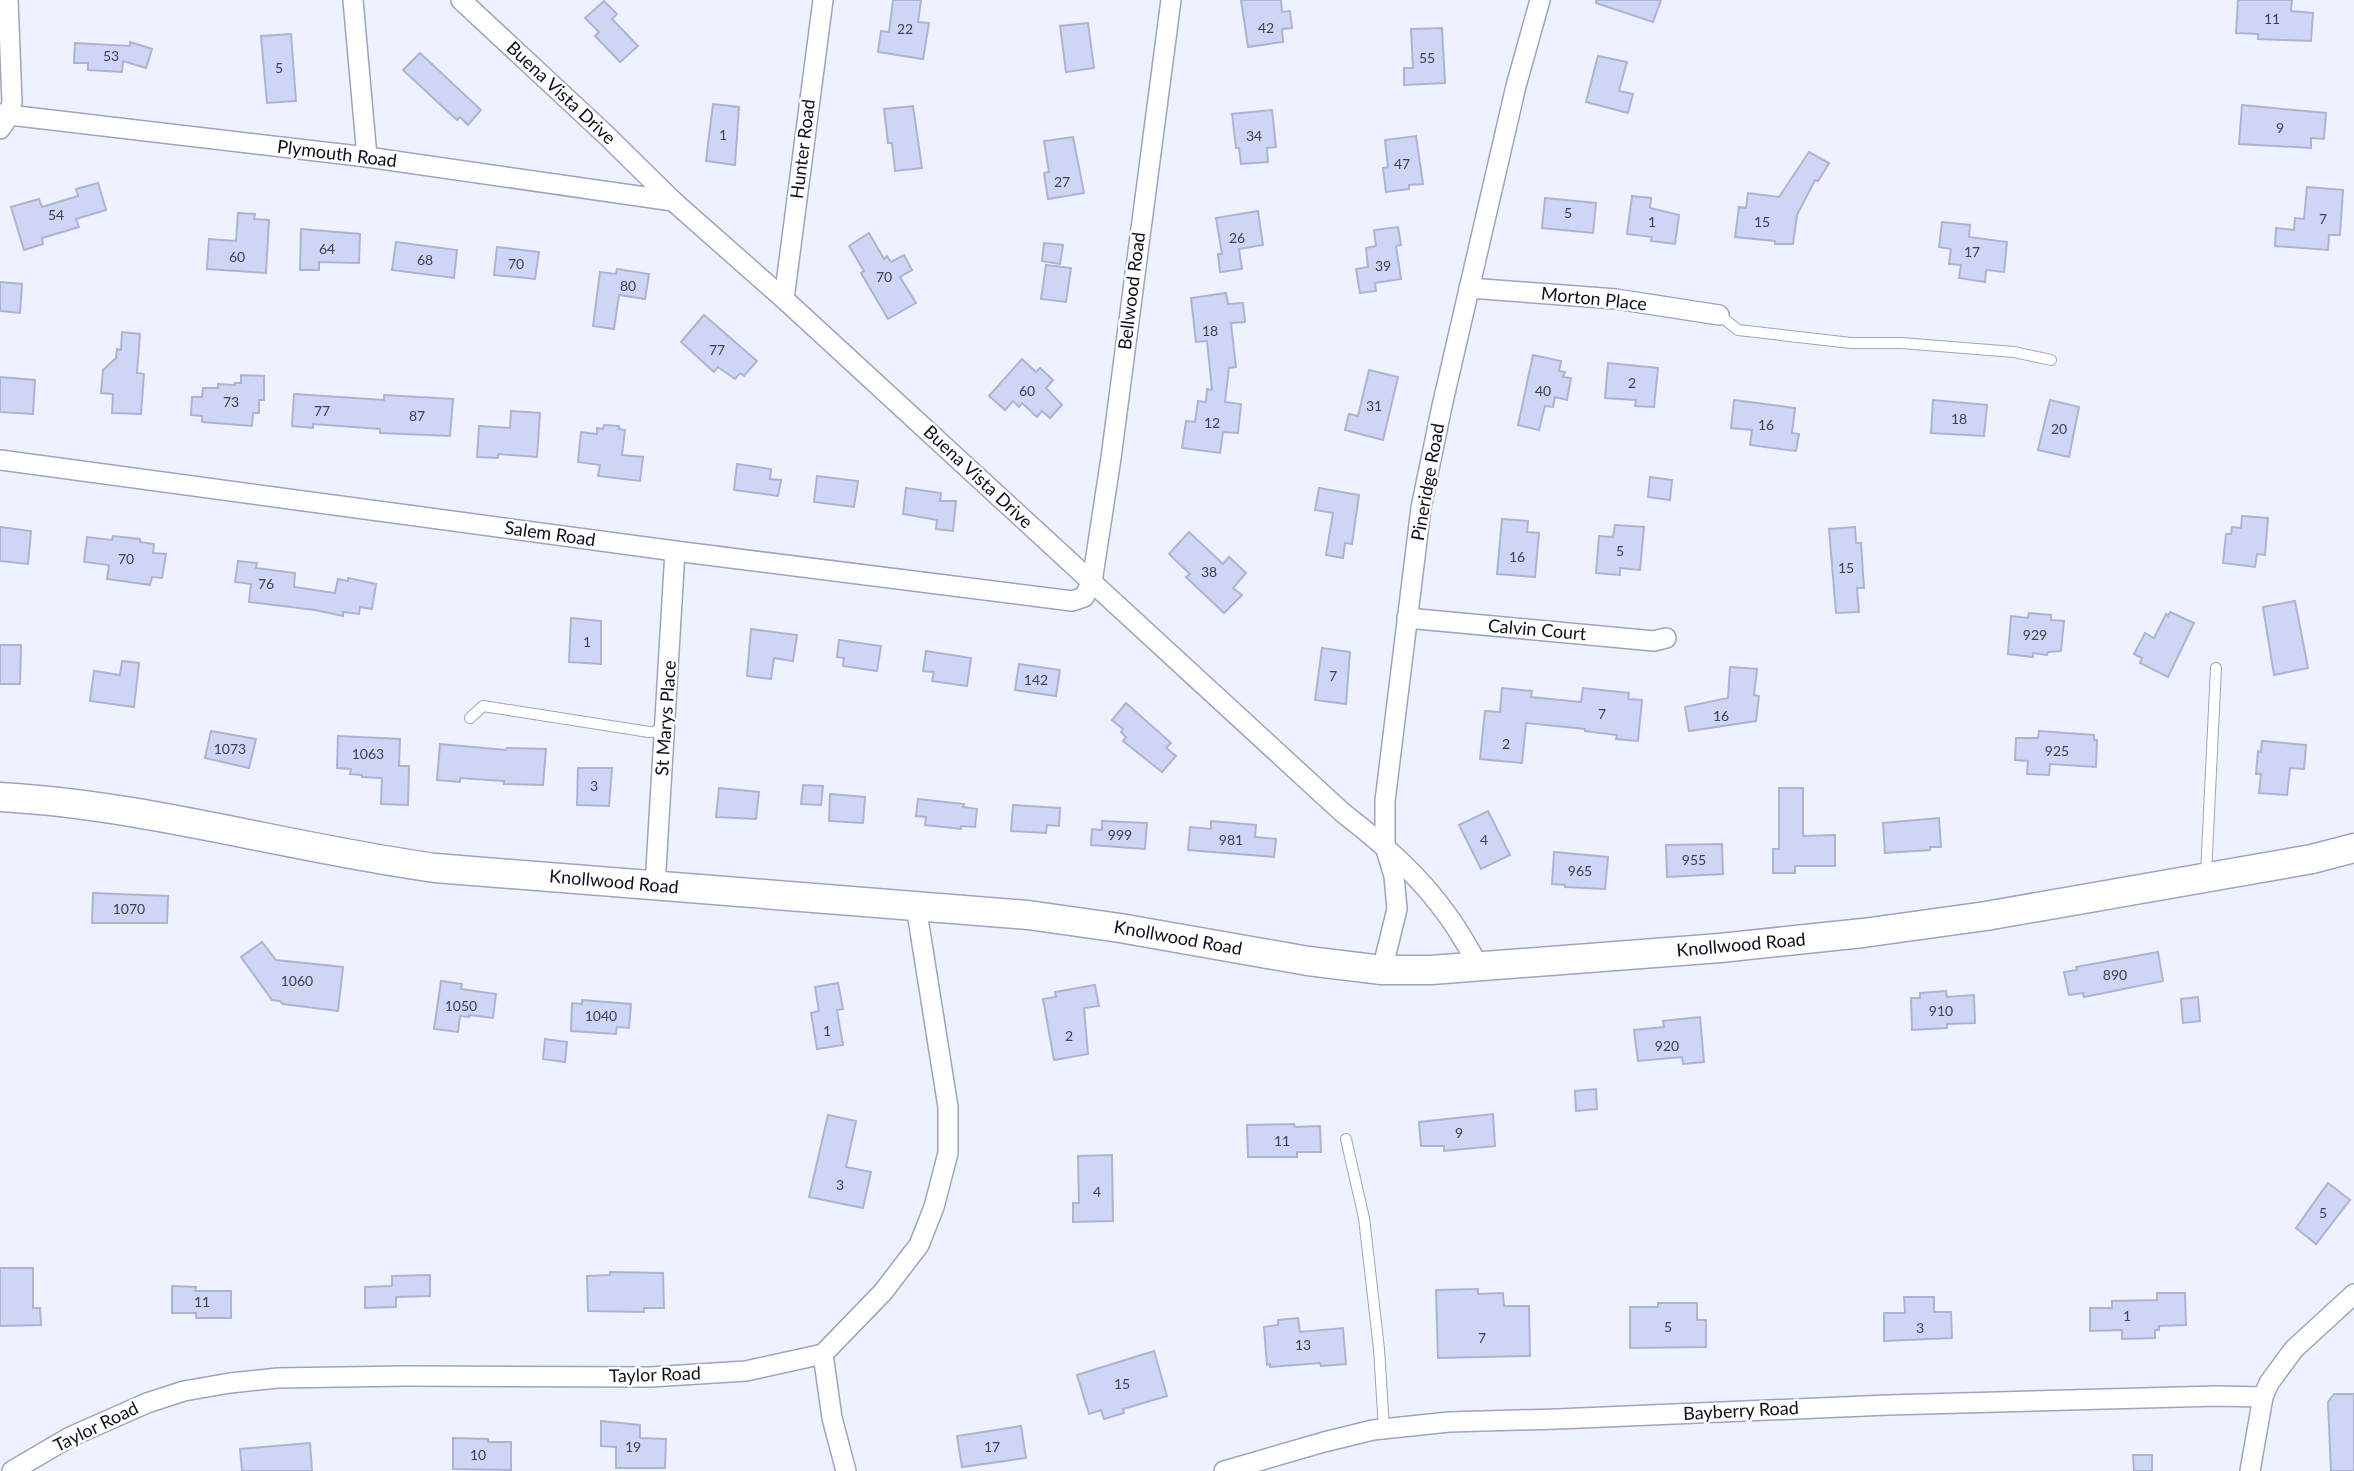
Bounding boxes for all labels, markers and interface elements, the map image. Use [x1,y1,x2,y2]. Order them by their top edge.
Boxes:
house number: 11 [2264,10,2280,27]
house number: 42 [1258,19,1274,36]
house number: 22 [897,20,913,37]
street label: Buena Vista Drive [503,36,621,148]
house number: 53 [103,47,119,64]
house number: 55 [1419,49,1435,66]
house number: 5 [275,59,283,76]
street label: Hunter Road [785,98,819,200]
house number: 9 [2276,119,2284,136]
house number: 1 [719,126,727,143]
house number: 34 [1246,127,1262,144]
street label: Plymouth Road [276,135,398,171]
house number: 47 [1394,155,1410,172]
house number: 27 [1054,173,1070,190]
house number: 5 [1564,204,1572,221]
house number: 54 [48,206,64,223]
house number: 7 [2319,210,2327,227]
house number: 1 [1648,213,1656,230]
house number: 15 [1754,213,1770,230]
house number: 26 [1229,229,1245,246]
street label: Bellwood Road [1113,231,1149,351]
house number: 64 [319,240,335,257]
house number: 17 [1964,243,1980,260]
house number: 60 [229,248,245,265]
house number: 68 [417,251,433,268]
house number: 70 [508,255,524,272]
house number: 39 [1375,257,1391,274]
house number: 70 [876,268,892,285]
house number: 80 [620,277,636,294]
street label: Morton Place [1540,282,1648,315]
house number: 18 [1202,322,1218,339]
house number: 77 [709,341,725,358]
house number: 2 [1628,374,1636,391]
house number: 60 [1019,382,1035,399]
house number: 40 [1535,382,1551,399]
house number: 73 [223,393,239,410]
house number: 31 [1366,397,1382,414]
house number: 77 [314,402,330,419]
house number: 87 [409,407,425,424]
house number: 18 [1951,410,1967,427]
house number: 12 [1204,414,1220,431]
house number: 16 [1758,416,1774,433]
street label: Buena Vista Drive [920,420,1038,532]
house number: 20 [2051,420,2067,437]
street label: Pineridge Road [1406,421,1448,542]
street label: Salem Road [503,516,597,550]
house number: 5 [1616,542,1624,559]
house number: 16 [1509,548,1525,565]
house number: 70 [118,550,134,567]
house number: 15 [1838,559,1854,576]
house number: 38 [1201,563,1217,580]
house number: 76 [258,575,274,592]
street label: Calvin Court [1487,614,1588,644]
house number: 929 [2023,626,2047,643]
house number: 1 [583,633,591,650]
street label: St Marys Place [650,659,680,776]
house number: 7 [1329,667,1337,684]
house number: 142 [1024,671,1048,688]
house number: 7 [1598,705,1606,722]
house number: 16 [1713,707,1729,724]
house number: 2 [1502,735,1510,752]
house number: 1073 [214,740,246,757]
house number: 925 [2045,742,2069,759]
house number: 1063 [352,745,384,762]
house number: 3 [590,777,598,794]
house number: 999 [1108,826,1132,843]
house number: 981 [1219,831,1243,848]
house number: 4 [1480,831,1488,848]
house number: 955 [1682,851,1706,868]
house number: 965 [1568,862,1592,879]
street label: Knollwood Road [549,864,680,898]
house number: 1070 [113,900,145,917]
street label: Knollwood Road [1112,915,1244,959]
street label: Knollwood Road [1675,927,1806,961]
house number: 890 [2103,966,2127,983]
house number: 1060 [281,972,313,989]
house number: 1050 [445,997,477,1014]
house number: 910 [1929,1002,1953,1019]
house number: 1040 [585,1007,617,1024]
house number: 1 [823,1022,831,1039]
house number: 2 [1065,1027,1073,1044]
house number: 920 [1655,1037,1679,1054]
house number: 9 [1455,1124,1463,1141]
house number: 11 [1274,1132,1290,1149]
house number: 3 [836,1176,844,1193]
house number: 4 [1093,1183,1101,1200]
house number: 5 [2319,1204,2327,1221]
house number: 11 [194,1293,210,1310]
house number: 1 [2123,1307,2131,1324]
house number: 5 [1664,1318,1672,1335]
house number: 3 [1916,1319,1924,1336]
house number: 7 [1478,1329,1486,1346]
house number: 13 [1295,1336,1311,1353]
street label: Taylor Road [609,1361,701,1387]
house number: 15 [1114,1375,1130,1392]
street label: Taylor Road [50,1396,142,1456]
street label: Bayberry Road [1683,1396,1799,1424]
house number: 19 [625,1438,641,1455]
house number: 17 [984,1438,1000,1455]
house number: 10 [470,1446,486,1463]

